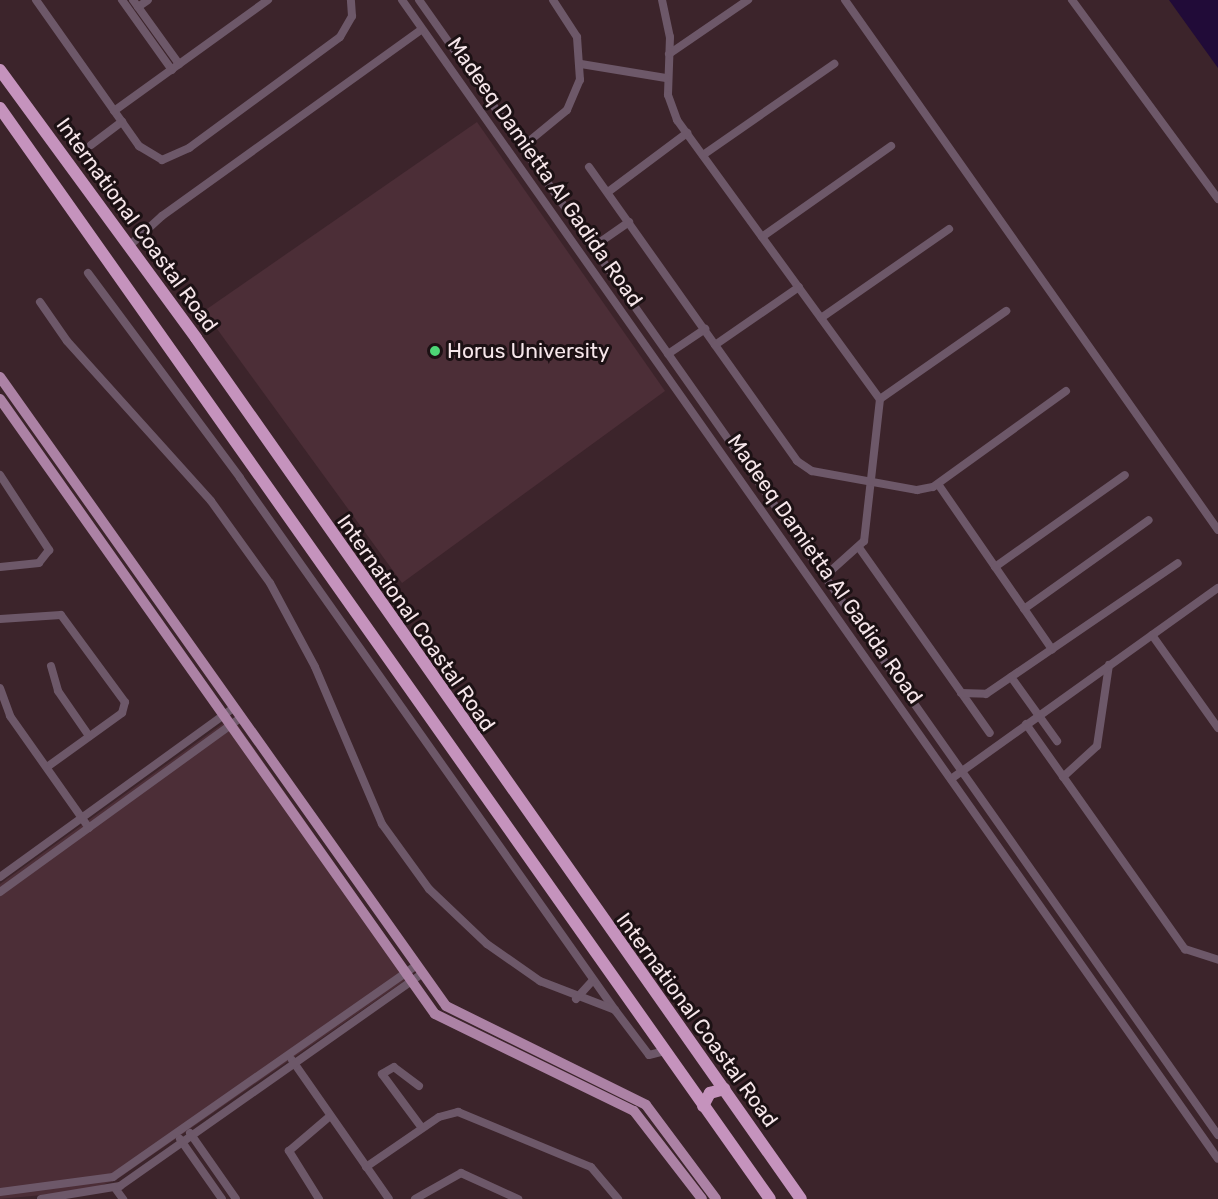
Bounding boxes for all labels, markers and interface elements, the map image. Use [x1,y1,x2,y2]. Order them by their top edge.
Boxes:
street label: Madeeq Damietta Al Gadida Road [442,32,648,312]
street label: International Coastal Road [51,113,223,337]
place label: Horus University [447,338,610,364]
marker: Horus University [428,344,442,358]
street label: Madeeq Damietta Al Gadida Road [722,429,928,709]
street label: International Coastal Road [332,510,500,736]
street label: International Coastal Road [611,908,783,1132]

